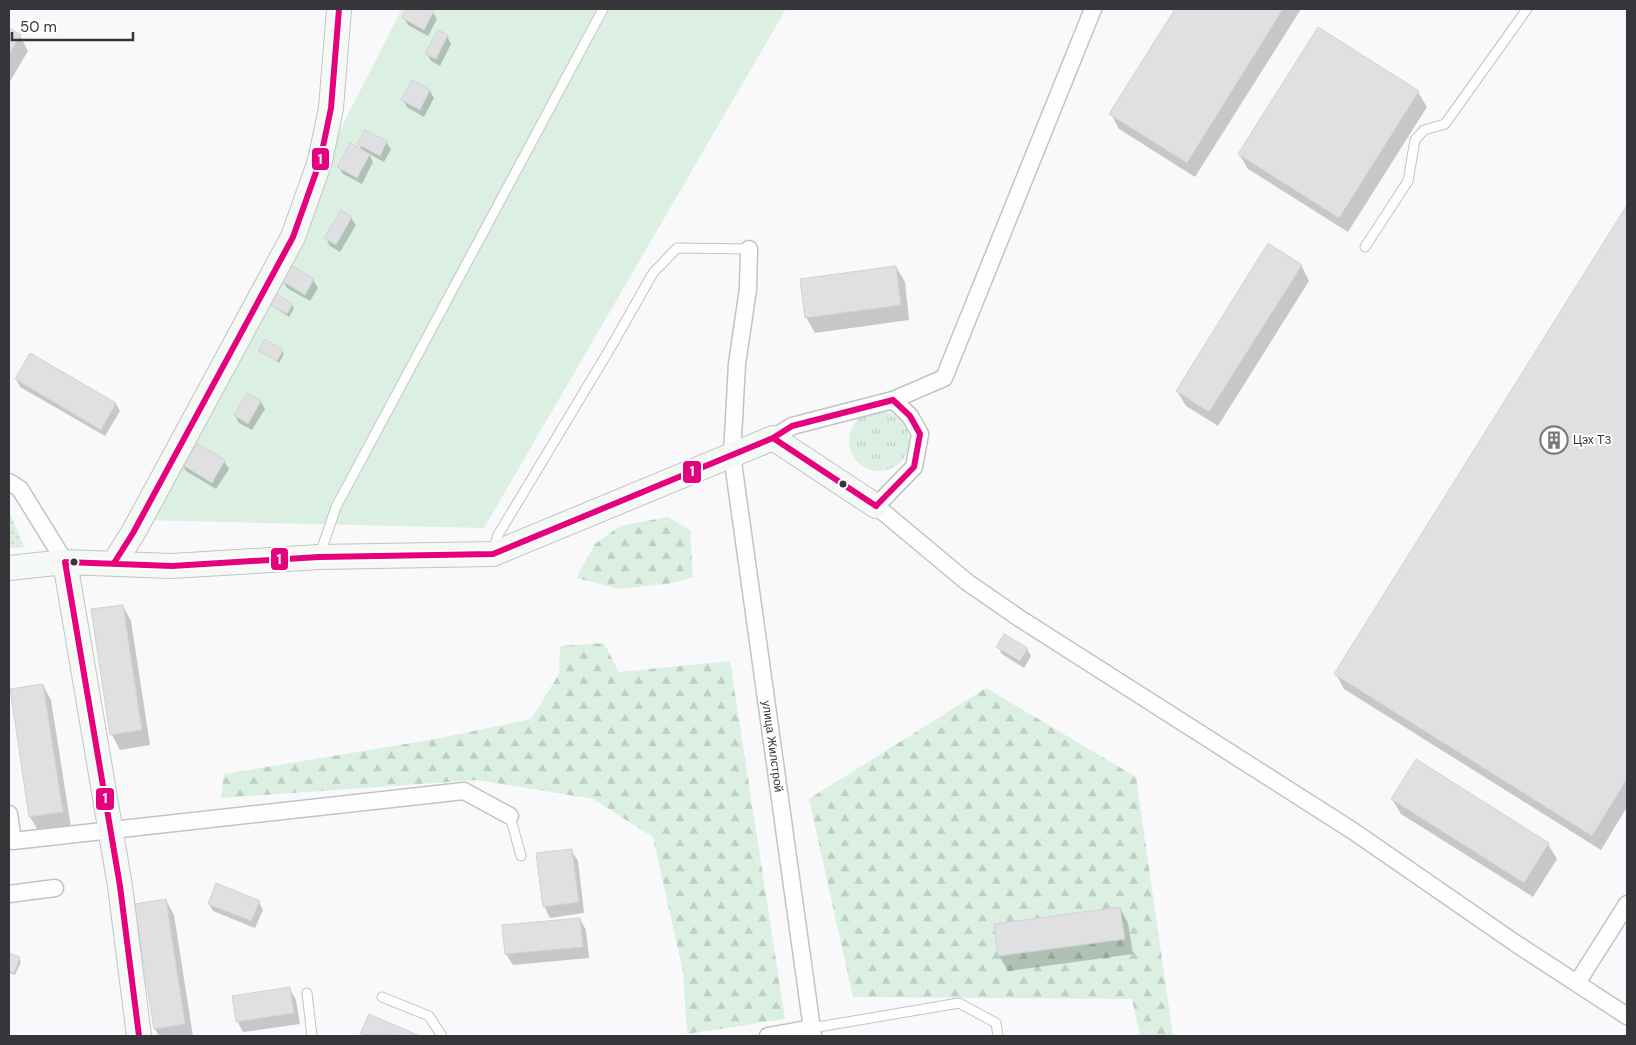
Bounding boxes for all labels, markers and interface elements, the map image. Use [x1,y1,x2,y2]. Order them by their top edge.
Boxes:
scale bar [12,10,134,42]
text: 50 m [20,17,57,37]
line badge: 1 [311,147,330,171]
text: 1 [317,150,323,168]
building icon: Цэх Т3 [1539,425,1569,455]
place label: Цэх Т3 [1573,432,1611,448]
line badge: 1 [682,460,702,484]
text: 1 [689,462,695,480]
unlabelled marker [838,479,848,489]
line badge: 1 [270,547,289,571]
text: 1 [276,550,282,568]
unlabelled marker [69,557,79,567]
street label: улица Жилстрой [758,699,787,793]
line badge: 1 [95,787,115,811]
text: 1 [102,789,108,807]

